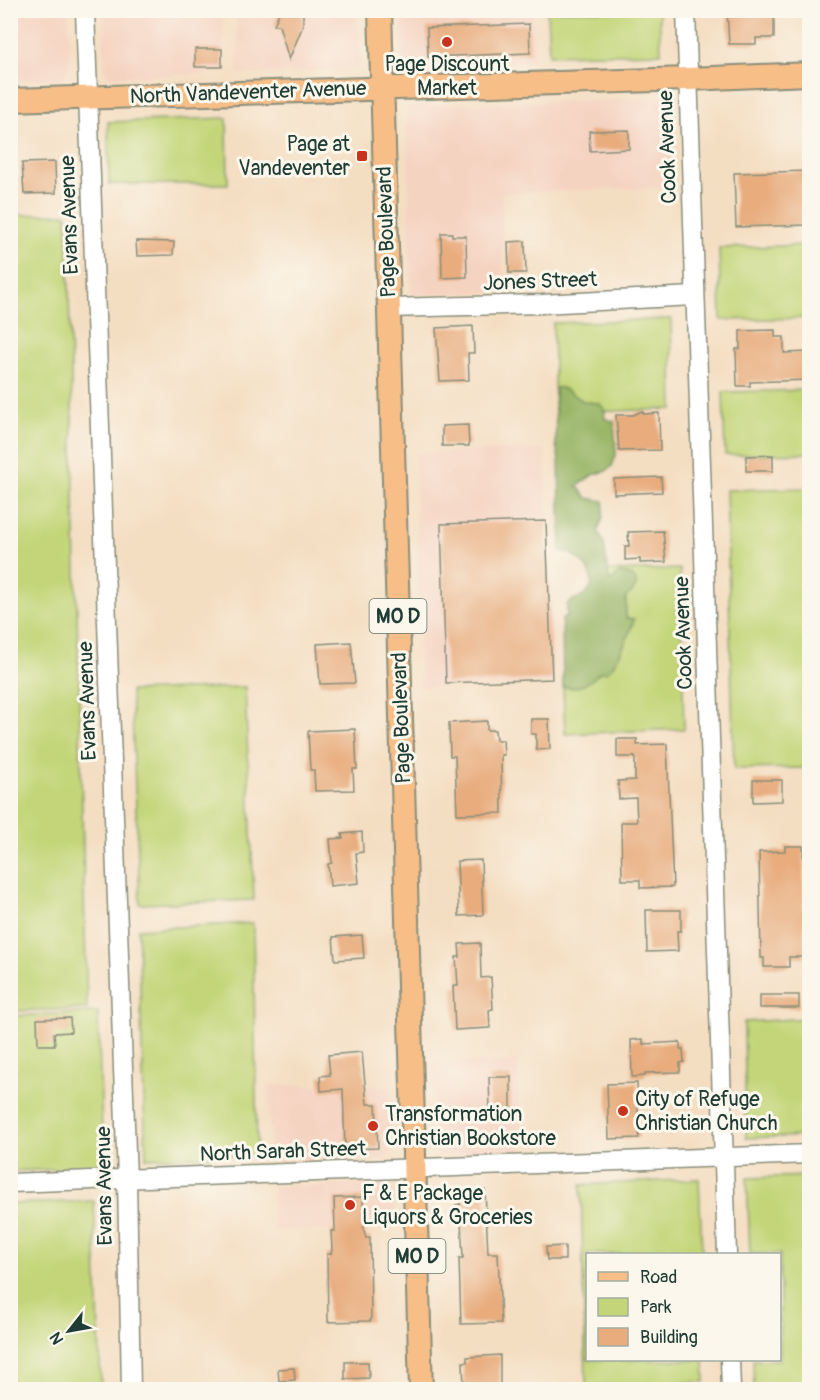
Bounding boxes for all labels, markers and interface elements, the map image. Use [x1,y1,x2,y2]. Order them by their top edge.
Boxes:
marker: Page Discount Market [440,35,454,49]
place label: Page Discount Market [385,51,510,102]
street label: North Vandeventer Avenue [129,75,367,110]
street label: Cook Avenue [652,89,683,204]
place label: Page at Vandeventer [238,131,351,182]
marker: Page at Vandeventer [355,149,369,163]
street label: Evans Avenue [54,154,85,275]
street label: Page Boulevard [371,166,402,298]
street label: Jones Street [482,266,598,297]
street label: Cook Avenue [668,575,699,690]
road number: MO D [370,599,426,633]
street label: Evans Avenue [72,640,103,761]
street label: Page Boulevard [386,652,417,784]
place label: City of Refuge Christian Church [635,1086,778,1137]
place label: Transformation Christian Bookstore [385,1101,557,1152]
marker: City of Refuge Christian Church [616,1104,630,1118]
marker: Transformation Christian Bookstore [366,1119,380,1133]
street label: Evans Avenue [90,1125,119,1246]
street label: North Sarah Street [199,1135,367,1168]
place label: F & E Package Liquors & Groceries [362,1180,533,1231]
marker: F & E Package Liquors & Groceries [343,1198,357,1212]
road number: MO D [388,1239,446,1273]
legend [586,1253,781,1361]
text: Road [640,1266,677,1289]
text: Park [640,1296,672,1319]
north arrow [39,1301,99,1361]
text: Building [640,1326,698,1349]
text: N [46,1328,68,1348]

